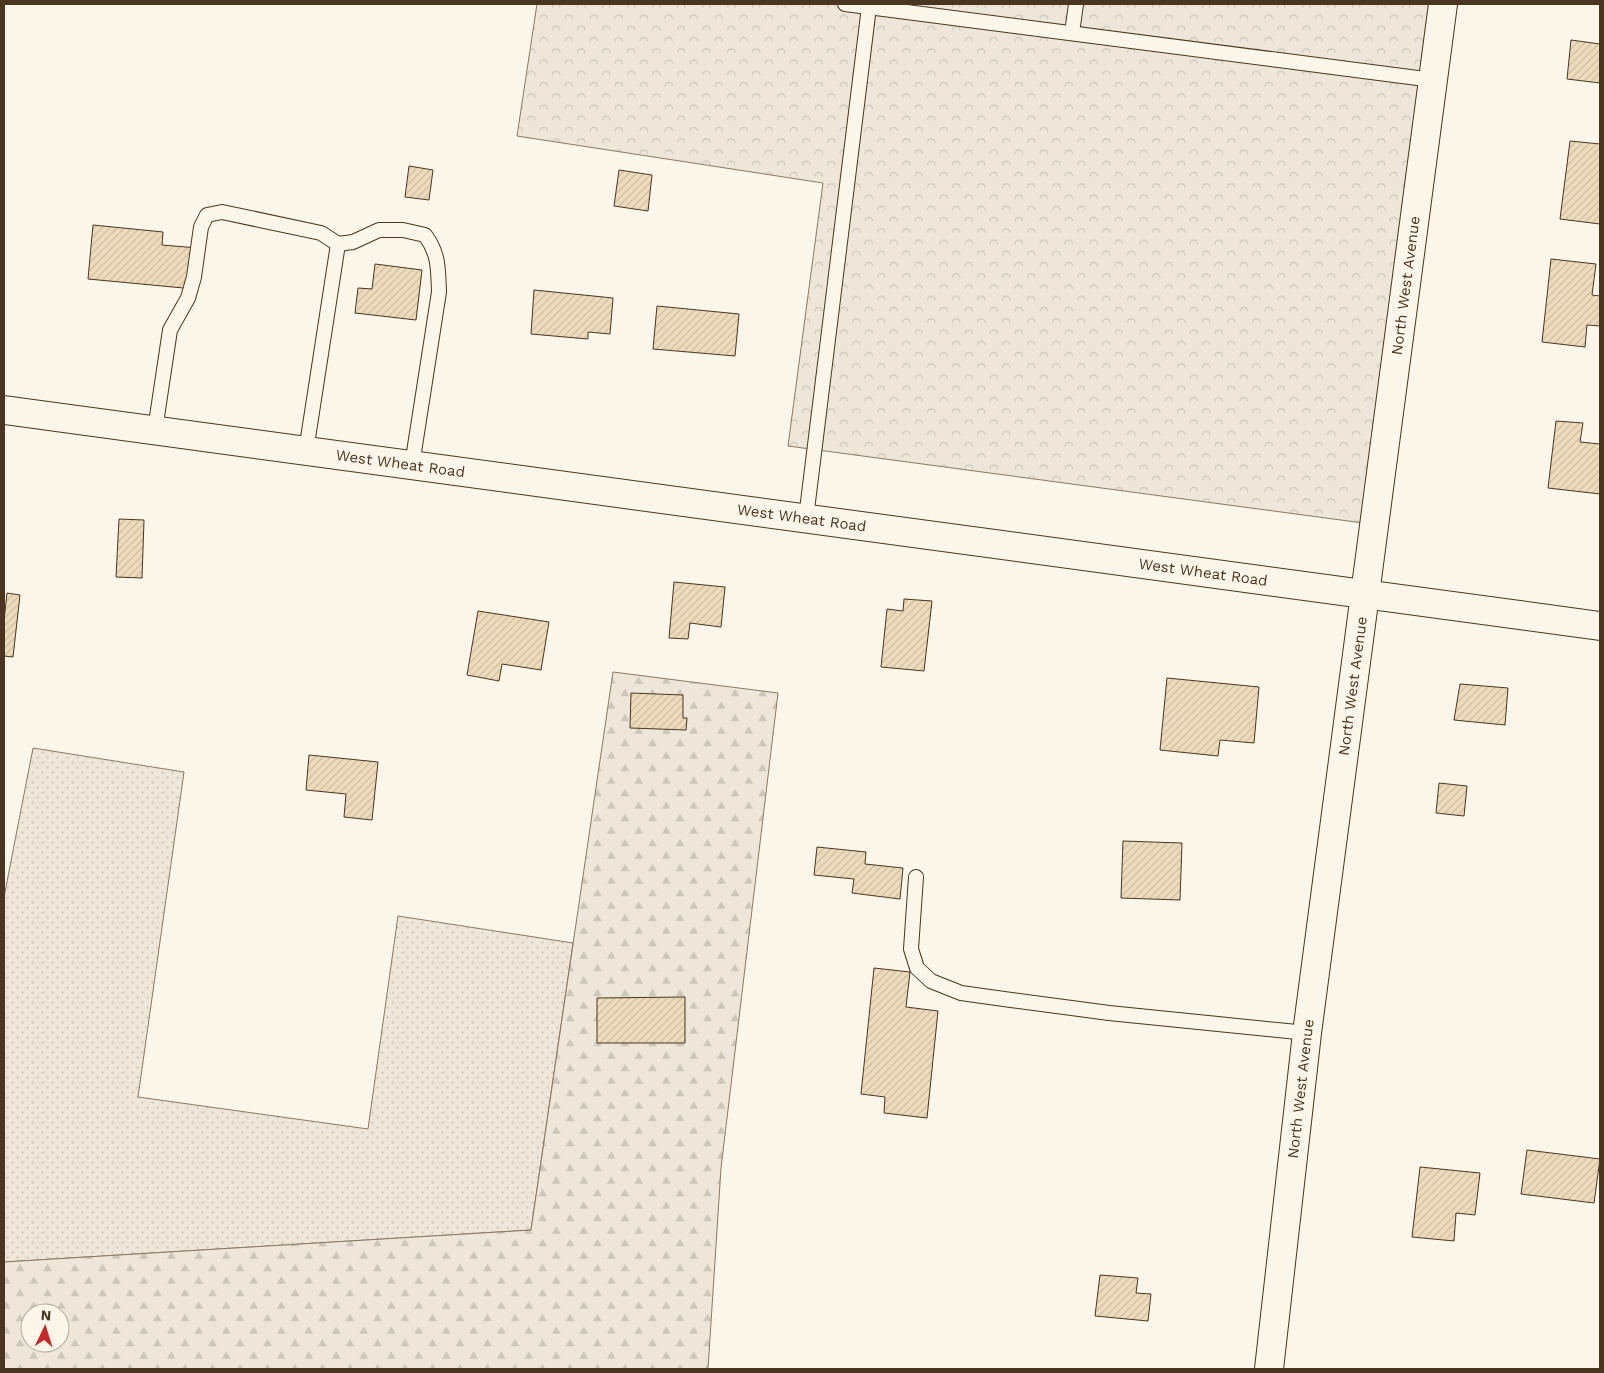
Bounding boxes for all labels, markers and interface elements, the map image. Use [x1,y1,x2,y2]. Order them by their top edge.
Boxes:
street label: North West Avenue [1388,215,1424,356]
street label: West Wheat Road [335,446,466,481]
street label: West Wheat Road [736,500,867,536]
street label: West Wheat Road [1137,555,1269,590]
street label: North West Avenue [1335,615,1371,757]
street label: North West Avenue [1284,1018,1318,1160]
north arrow [20,1303,70,1353]
text: N [40,1307,52,1323]

